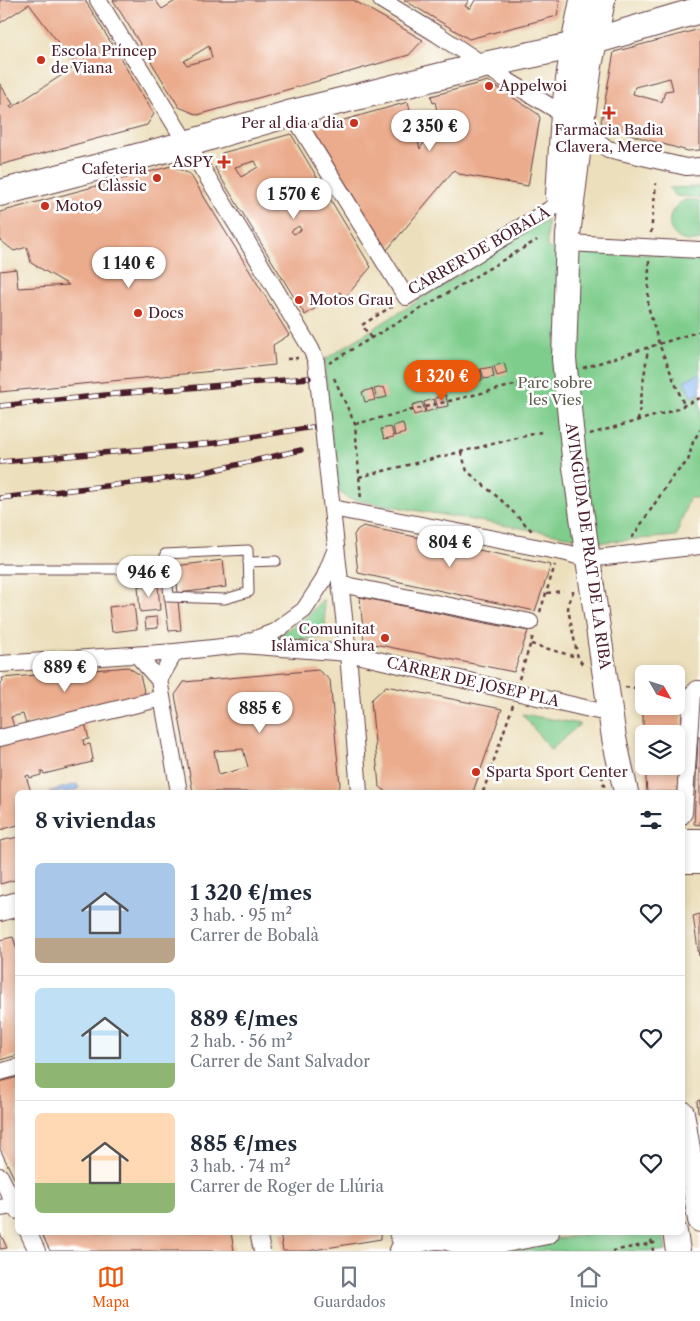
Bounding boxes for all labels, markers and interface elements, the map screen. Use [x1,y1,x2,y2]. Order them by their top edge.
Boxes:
place label: Escola Príncep de Viana [51,41,157,77]
marker: Escola Príncep de Viana [35,54,47,66]
place label: Appelwoi [498,76,568,95]
marker: Appelwoi [483,80,495,92]
marker: Farmàcia Badia Clavera, Merce [603,107,615,119]
pin: 2 350 € [384,110,476,152]
place label: Per al dia a dia [241,113,344,132]
text: 2 350 € [402,116,458,136]
marker: Per al dia a dia [348,117,360,129]
place label: Farmàcia Badia Clavera, Merce [554,120,664,156]
place label: ASPY [171,152,213,171]
marker: ASPY [217,155,231,169]
place label: Cafeteria Clàssic [81,159,147,195]
marker: Cafeteria Clàssic [151,172,163,184]
pin: 1 570 € [248,178,340,220]
text: 1 570 € [268,184,320,204]
place label: Moto9 [55,196,102,215]
marker: Moto9 [39,200,51,212]
street label: CARRER DE BOBALÀ [404,202,554,299]
pin: 1 140 € [83,246,175,289]
text: 1 140 € [103,253,155,273]
place label: Motos Grau [309,290,394,309]
marker: Motos Grau [293,294,305,306]
place label: Docs [148,303,184,322]
marker: Docs [132,307,144,319]
pin: 1 320 € [396,360,488,402]
text: 1 320 € [415,366,469,386]
park label: Parc sobre les Vies [518,373,592,409]
street label: AVINGUDA DE PRAT DE LA RIBA [562,420,615,671]
pin: 804 € [415,526,485,568]
text: 804 € [428,532,472,552]
pin: 946 € [114,556,184,598]
text: 946 € [128,562,170,582]
place label: Comunitat Islàmica Shura [271,619,376,655]
marker: Comunitat Islàmica Shura [379,632,391,644]
pin: 889 € [30,650,100,693]
street label: CARRER DE JOSEP PLA [385,652,562,711]
text: 889 € [43,657,87,677]
north arrow [635,665,685,715]
map controls [635,665,685,775]
pin: 885 € [225,692,295,734]
text: 885 € [239,698,281,718]
button: layers [635,725,685,775]
place label: Sparta Sport Center [486,762,628,781]
marker: Sparta Sport Center [470,766,482,778]
icon: filters [637,806,665,834]
text: 8 viviendas [35,808,156,833]
text: 1 320 €/mes [190,880,312,905]
icon: home [75,883,135,943]
icon: heart [637,899,665,927]
text: 3 hab. · 95 m² [190,905,292,925]
text: Carrer de Bobalà [190,925,319,945]
text: 889 €/mes [190,1006,298,1031]
icon: home [75,1008,135,1068]
icon: heart [637,1024,665,1052]
text: 2 hab. · 56 m² [190,1031,293,1051]
text: Carrer de Sant Salvador [190,1051,370,1071]
text: 885 €/mes [190,1131,297,1156]
icon: home [75,1133,135,1193]
icon: heart [637,1149,665,1177]
text: 3 hab. · 74 m² [190,1156,291,1176]
text: Carrer de Roger de Llúria [190,1176,384,1196]
tab: Mapa [92,1263,129,1311]
tab: Guardados [313,1263,386,1311]
tab: Inicio [569,1263,608,1311]

